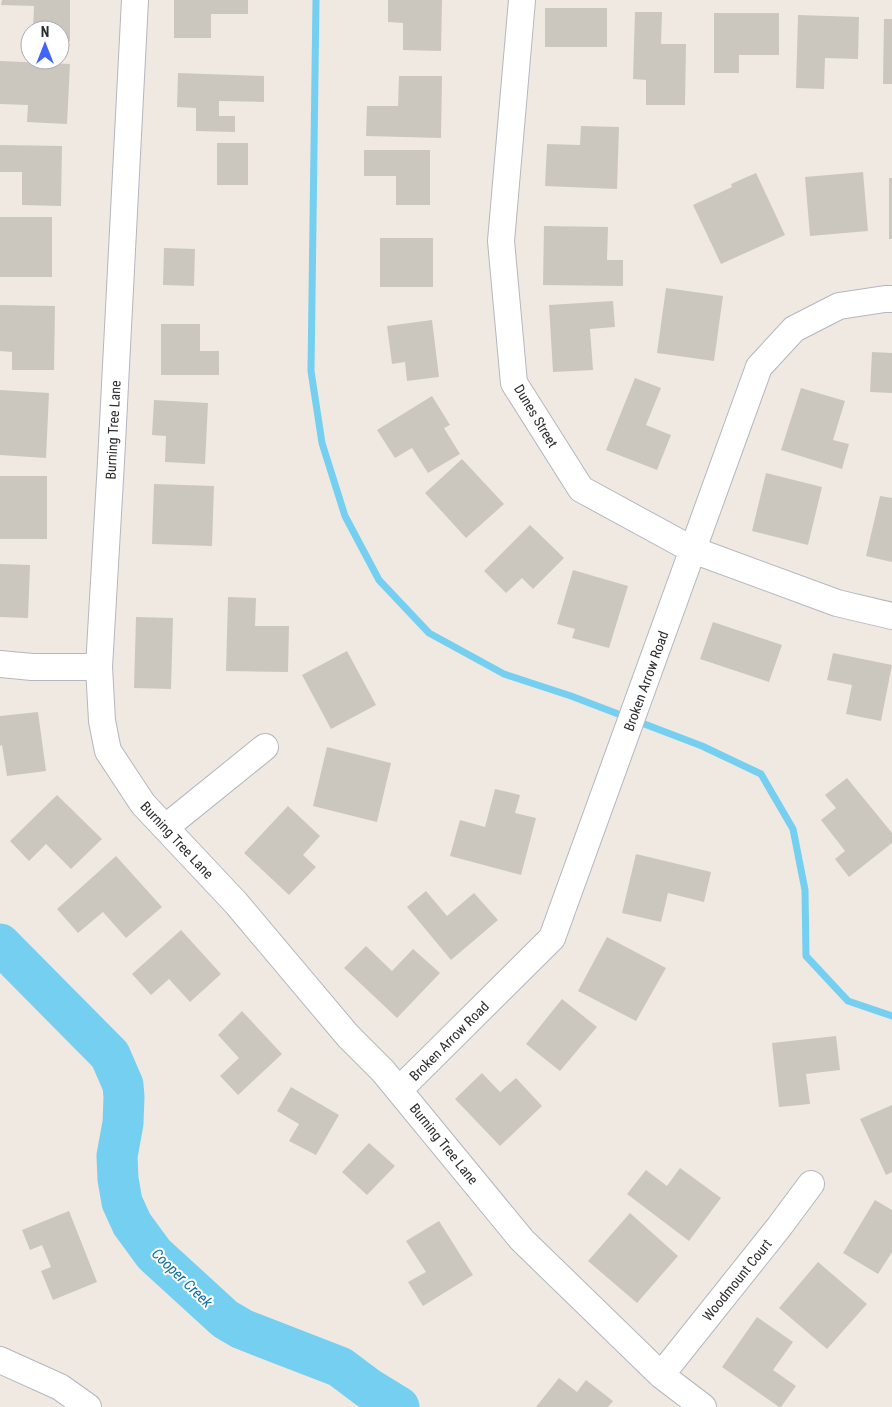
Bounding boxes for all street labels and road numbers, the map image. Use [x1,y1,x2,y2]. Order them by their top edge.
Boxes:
street label: Burning Tree Lane [102,380,124,480]
street label: Dunes Street [511,382,561,450]
street label: Broken Arrow Road [620,629,672,733]
street label: Burning Tree Lane [137,798,217,882]
street label: Broken Arrow Road [406,998,492,1084]
street label: Burning Tree Lane [407,1100,482,1188]
street label: Woodmount Court [699,1236,775,1324]

